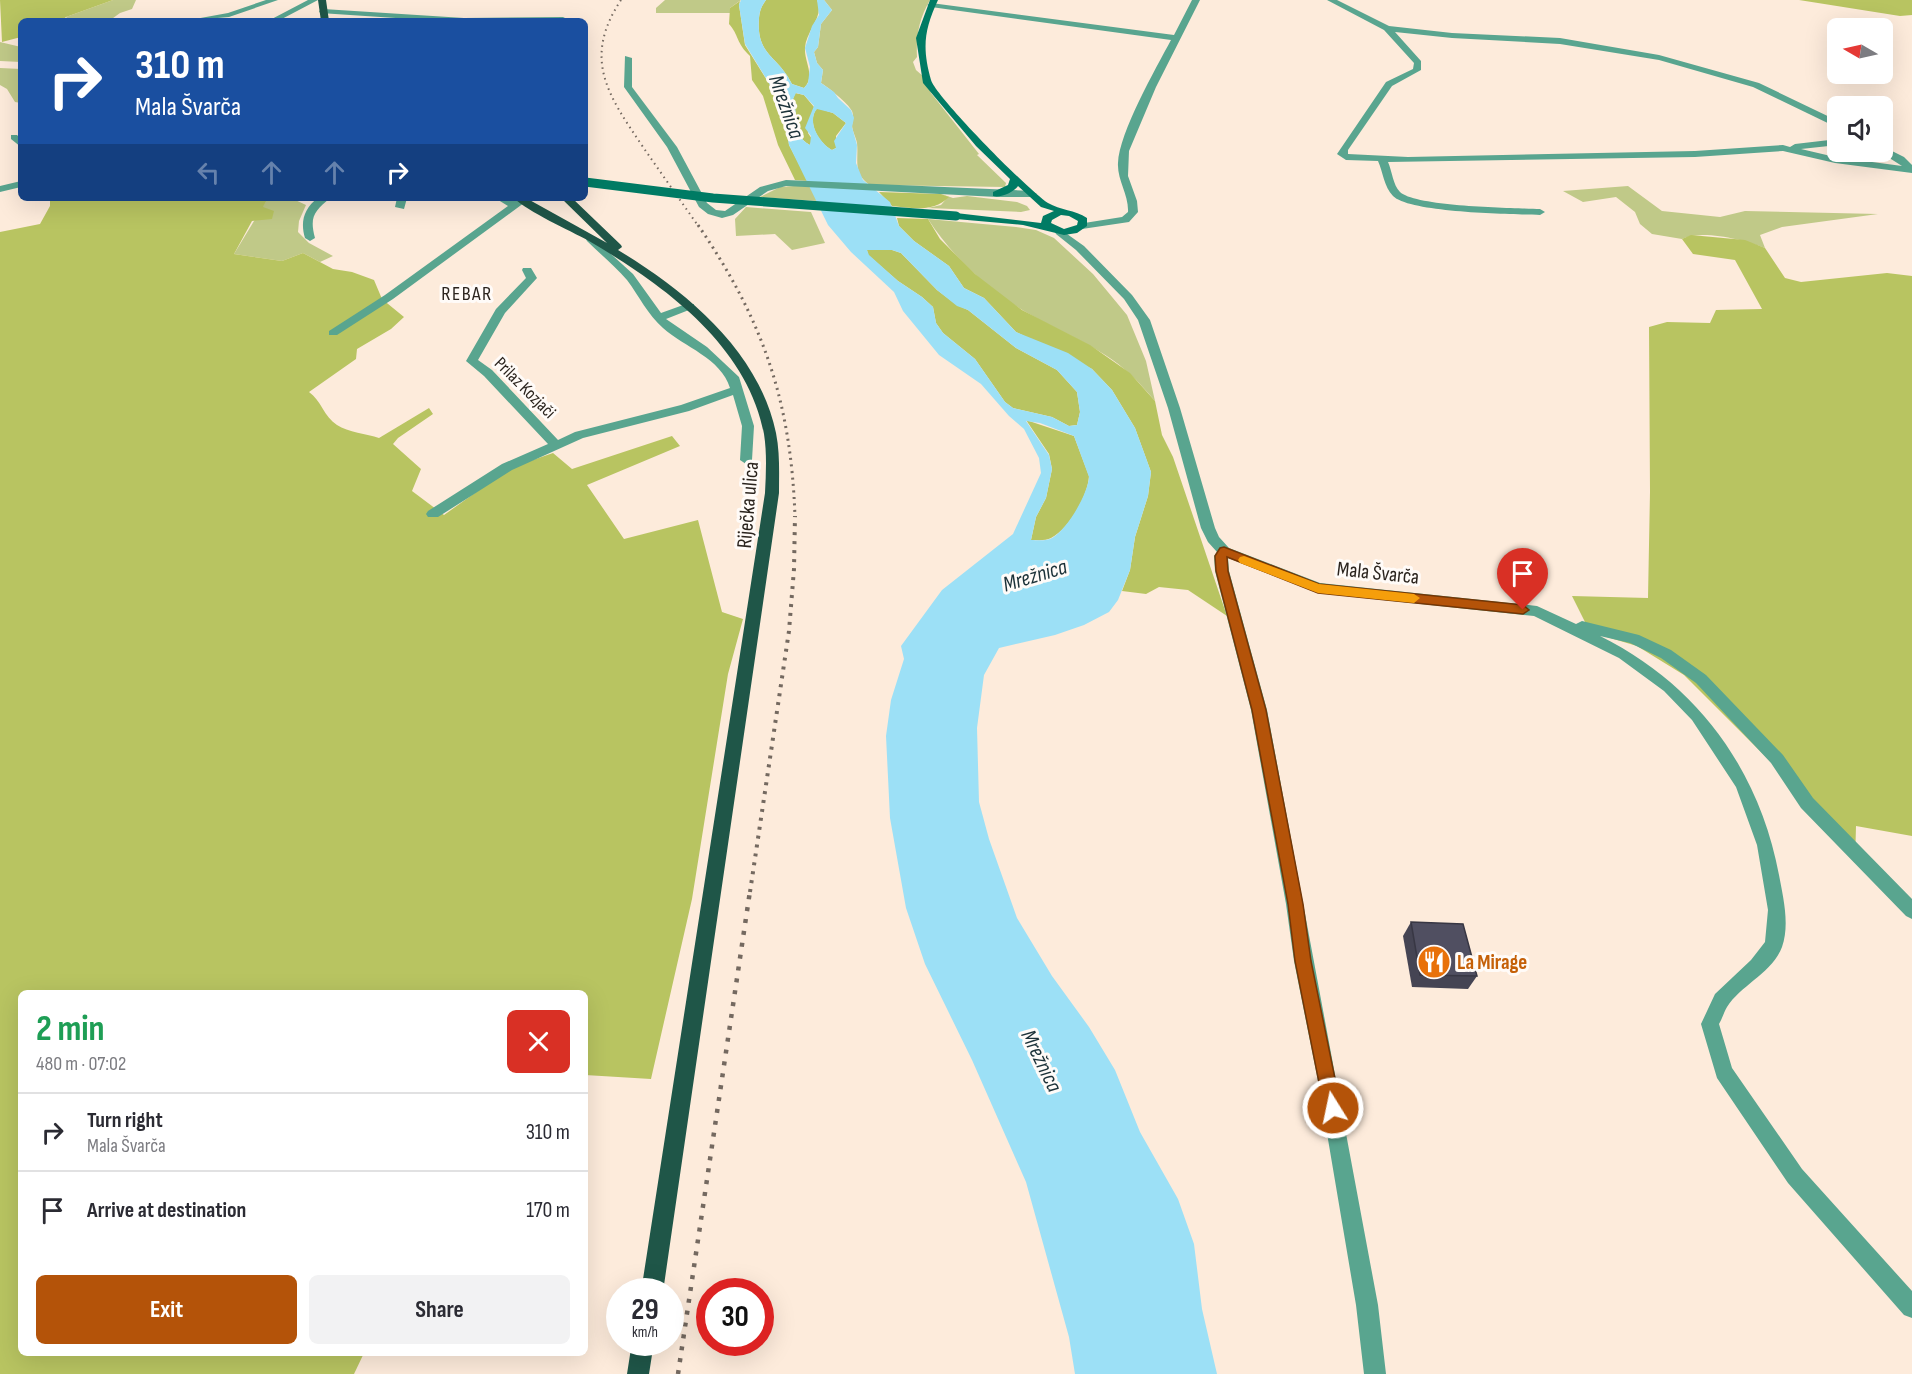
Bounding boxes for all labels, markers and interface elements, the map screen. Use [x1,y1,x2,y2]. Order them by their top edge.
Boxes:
north arrow [1827,18,1893,84]
map controls [1827,18,1893,162]
text: 310 m [135,40,225,91]
icon: right [36,42,114,120]
water label: Mrežnica [762,71,810,143]
text: Mala Švarča [135,91,241,123]
button: sound [1827,96,1893,162]
icon: left [192,156,225,189]
icon: ahead [255,156,288,189]
icon: ahead [318,156,351,189]
icon: right [381,156,414,189]
district label: REBAR [441,282,493,306]
street label: Prilaz Kozjači [490,353,560,423]
street label: Riječka ulica [732,461,764,549]
pin [1497,548,1548,610]
water label: Mrežnica [1000,553,1070,599]
street label: Mala Švarča [1336,556,1420,590]
icon: arrive [1506,557,1539,590]
restaurant icon: La Mirage [1416,944,1452,980]
place label: La Mirage [1457,950,1527,975]
text: 2 min [36,1008,105,1051]
button: close [507,1010,570,1073]
water label: Mrežnica [1014,1026,1068,1097]
text: 480 m · 07:02 [36,1052,126,1076]
position arrow [1301,1076,1365,1140]
text: Turn right [87,1107,163,1134]
icon: right [36,1116,69,1149]
text: 310 m [526,1119,570,1146]
text: Mala Švarča [87,1134,166,1158]
icon: arrive [36,1194,69,1227]
text: Arrive at destination [87,1197,246,1224]
text: 170 m [526,1197,570,1224]
button: Exit [36,1275,297,1344]
button: Share [309,1275,570,1344]
speed limit sign: 30 [696,1278,774,1356]
text: 29 [631,1292,659,1328]
text: km/h [632,1323,658,1342]

